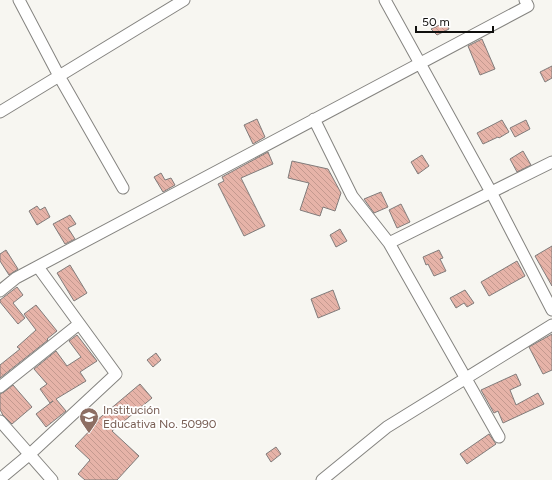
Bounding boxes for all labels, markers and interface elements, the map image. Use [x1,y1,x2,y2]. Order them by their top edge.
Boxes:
scale bar [416,8,493,34]
text: 50 m [422,15,450,29]
place label: Institución Educativa No. 50990 [103,403,217,431]
school or university icon: Institución Educativa No. 50990 [78,406,100,434]

